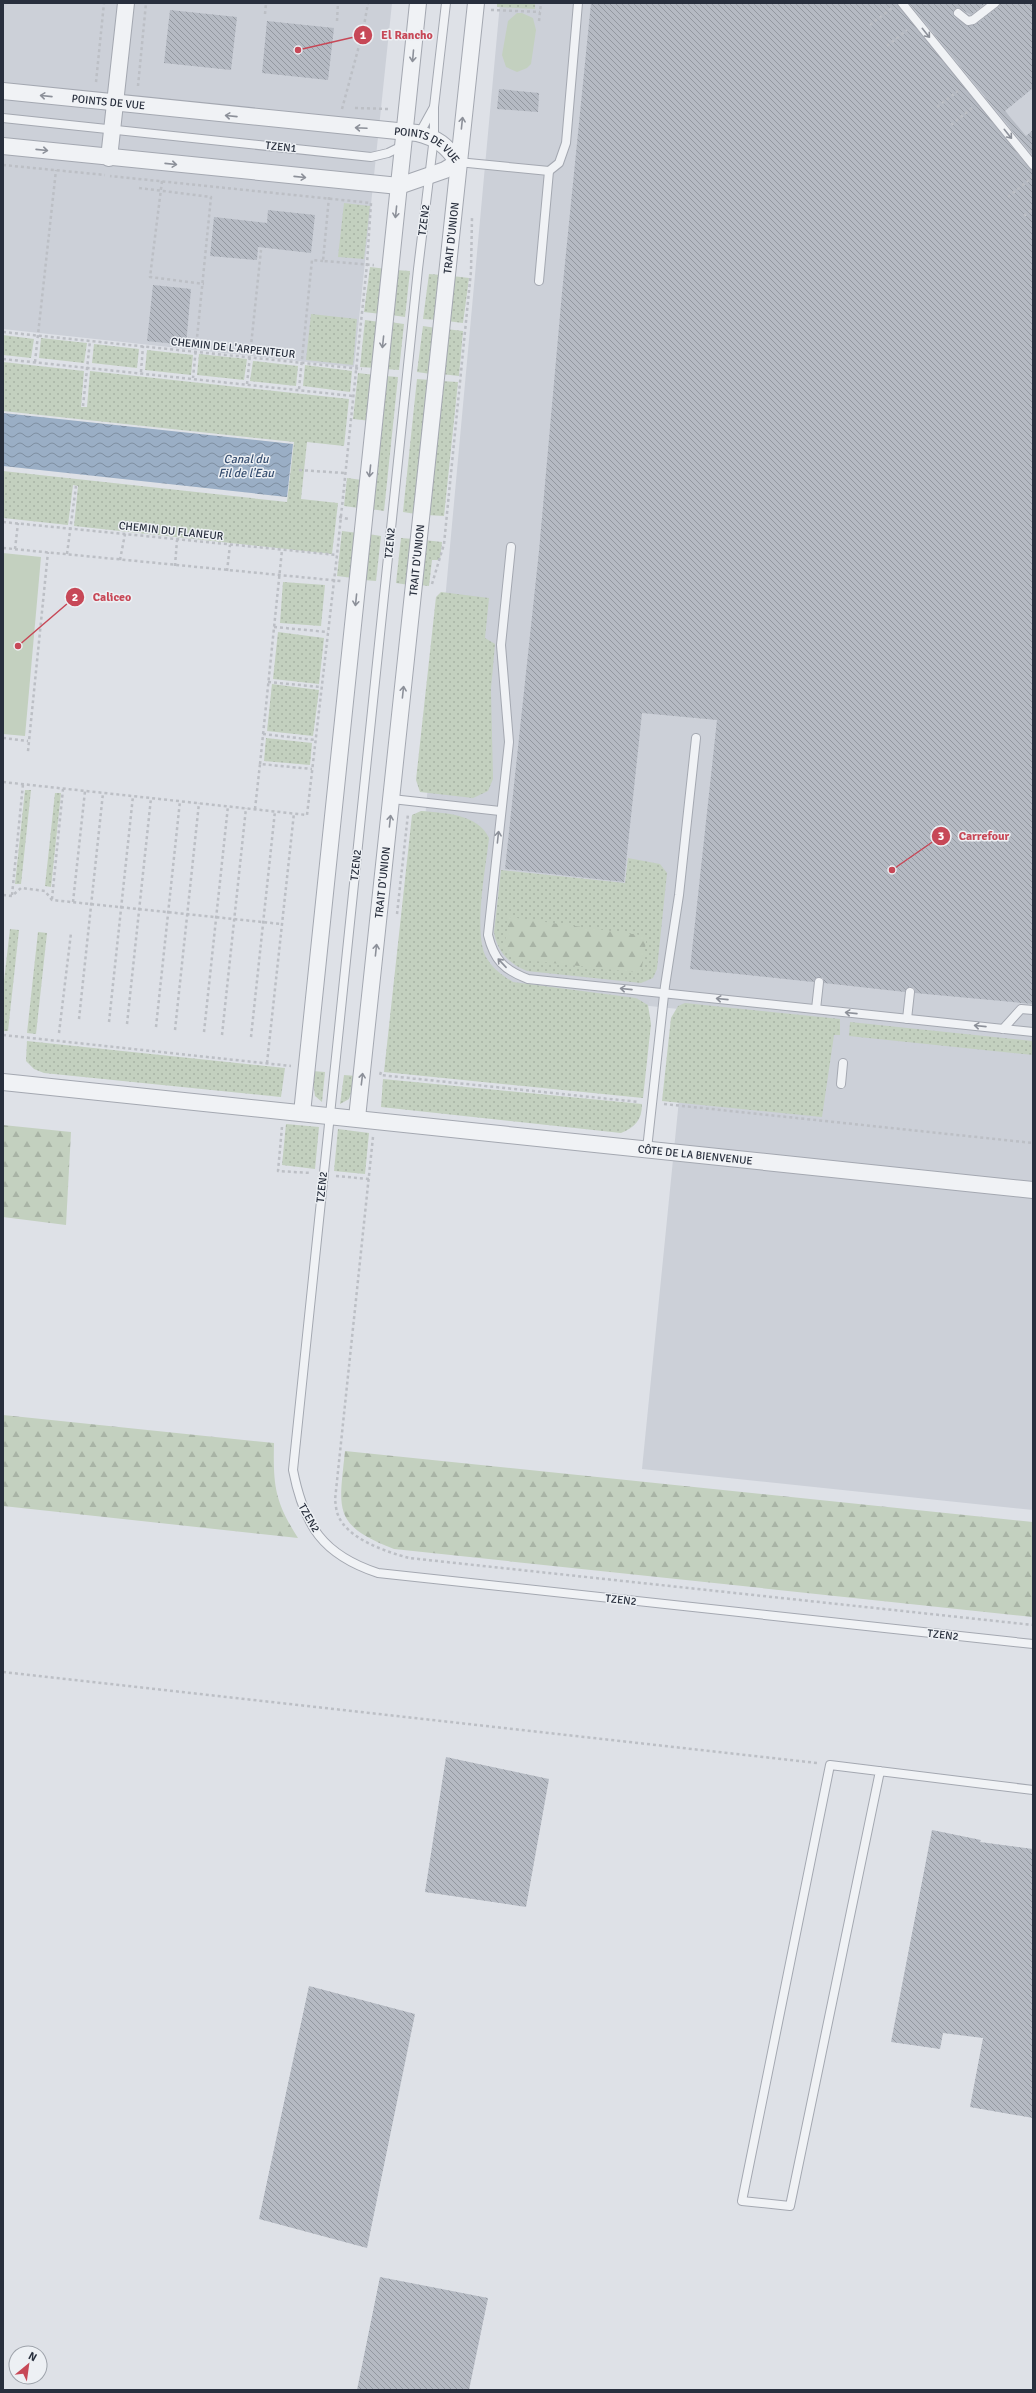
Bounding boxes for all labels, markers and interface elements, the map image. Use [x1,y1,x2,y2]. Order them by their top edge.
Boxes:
callout: El Rancho [353,23,441,47]
text: 1 [360,28,367,43]
text: El Rancho [381,28,433,43]
one-way arrow [922,28,931,39]
one-way arrow [410,49,417,62]
one-way arrow [40,92,53,100]
street label: POINTS DE VUE [71,92,146,112]
one-way arrow [225,112,238,119]
one-way arrow [459,117,466,130]
one-way arrow [355,124,368,132]
street label: POINTS DE VUE [393,124,463,165]
one-way arrow [1003,129,1012,140]
street label: TZEN1 [265,139,297,155]
one-way arrow [35,146,48,154]
one-way arrow [164,160,177,168]
one-way arrow [293,174,306,181]
street label: TRAIT D'UNION [441,201,461,275]
street label: TZEN2 [416,204,432,236]
one-way arrow [392,205,400,218]
street label: CHEMIN DE L'ARPENTEUR [170,335,296,361]
one-way arrow [380,335,387,348]
water label: Canal du Fil de l'Eau [218,452,275,481]
one-way arrow [366,464,374,477]
street label: CHEMIN DU FLANEUR [118,519,224,543]
street label: TRAIT D'UNION [406,524,427,597]
street label: TZEN2 [382,527,398,559]
callout: Caliceo [65,585,140,609]
text: 2 [72,590,78,605]
text: Caliceo [93,590,131,605]
one-way arrow [353,593,360,606]
one-way arrow [400,686,407,699]
one-way arrow [386,815,393,828]
callout: Carrefour [931,824,1017,848]
text: 3 [938,829,944,844]
text: Carrefour [959,829,1010,844]
one-way arrow [494,831,501,844]
street label: TRAIT D'UNION [372,846,392,919]
street label: TZEN2 [348,849,364,881]
one-way arrow [372,944,380,957]
one-way arrow [497,958,506,968]
one-way arrow [620,985,633,993]
one-way arrow [716,995,729,1003]
one-way arrow [845,1009,858,1017]
one-way arrow [974,1023,987,1030]
one-way arrow [358,1073,366,1086]
street label: CÔTE DE LA BIENVENUE [637,1142,753,1167]
street label: TZEN2 [314,1171,330,1203]
street label: TZEN2 [296,1501,322,1535]
street label: TZEN2 [605,1592,637,1608]
street label: TZEN2 [927,1627,959,1643]
north arrow [8,2345,48,2385]
text: N [26,2349,39,2364]

